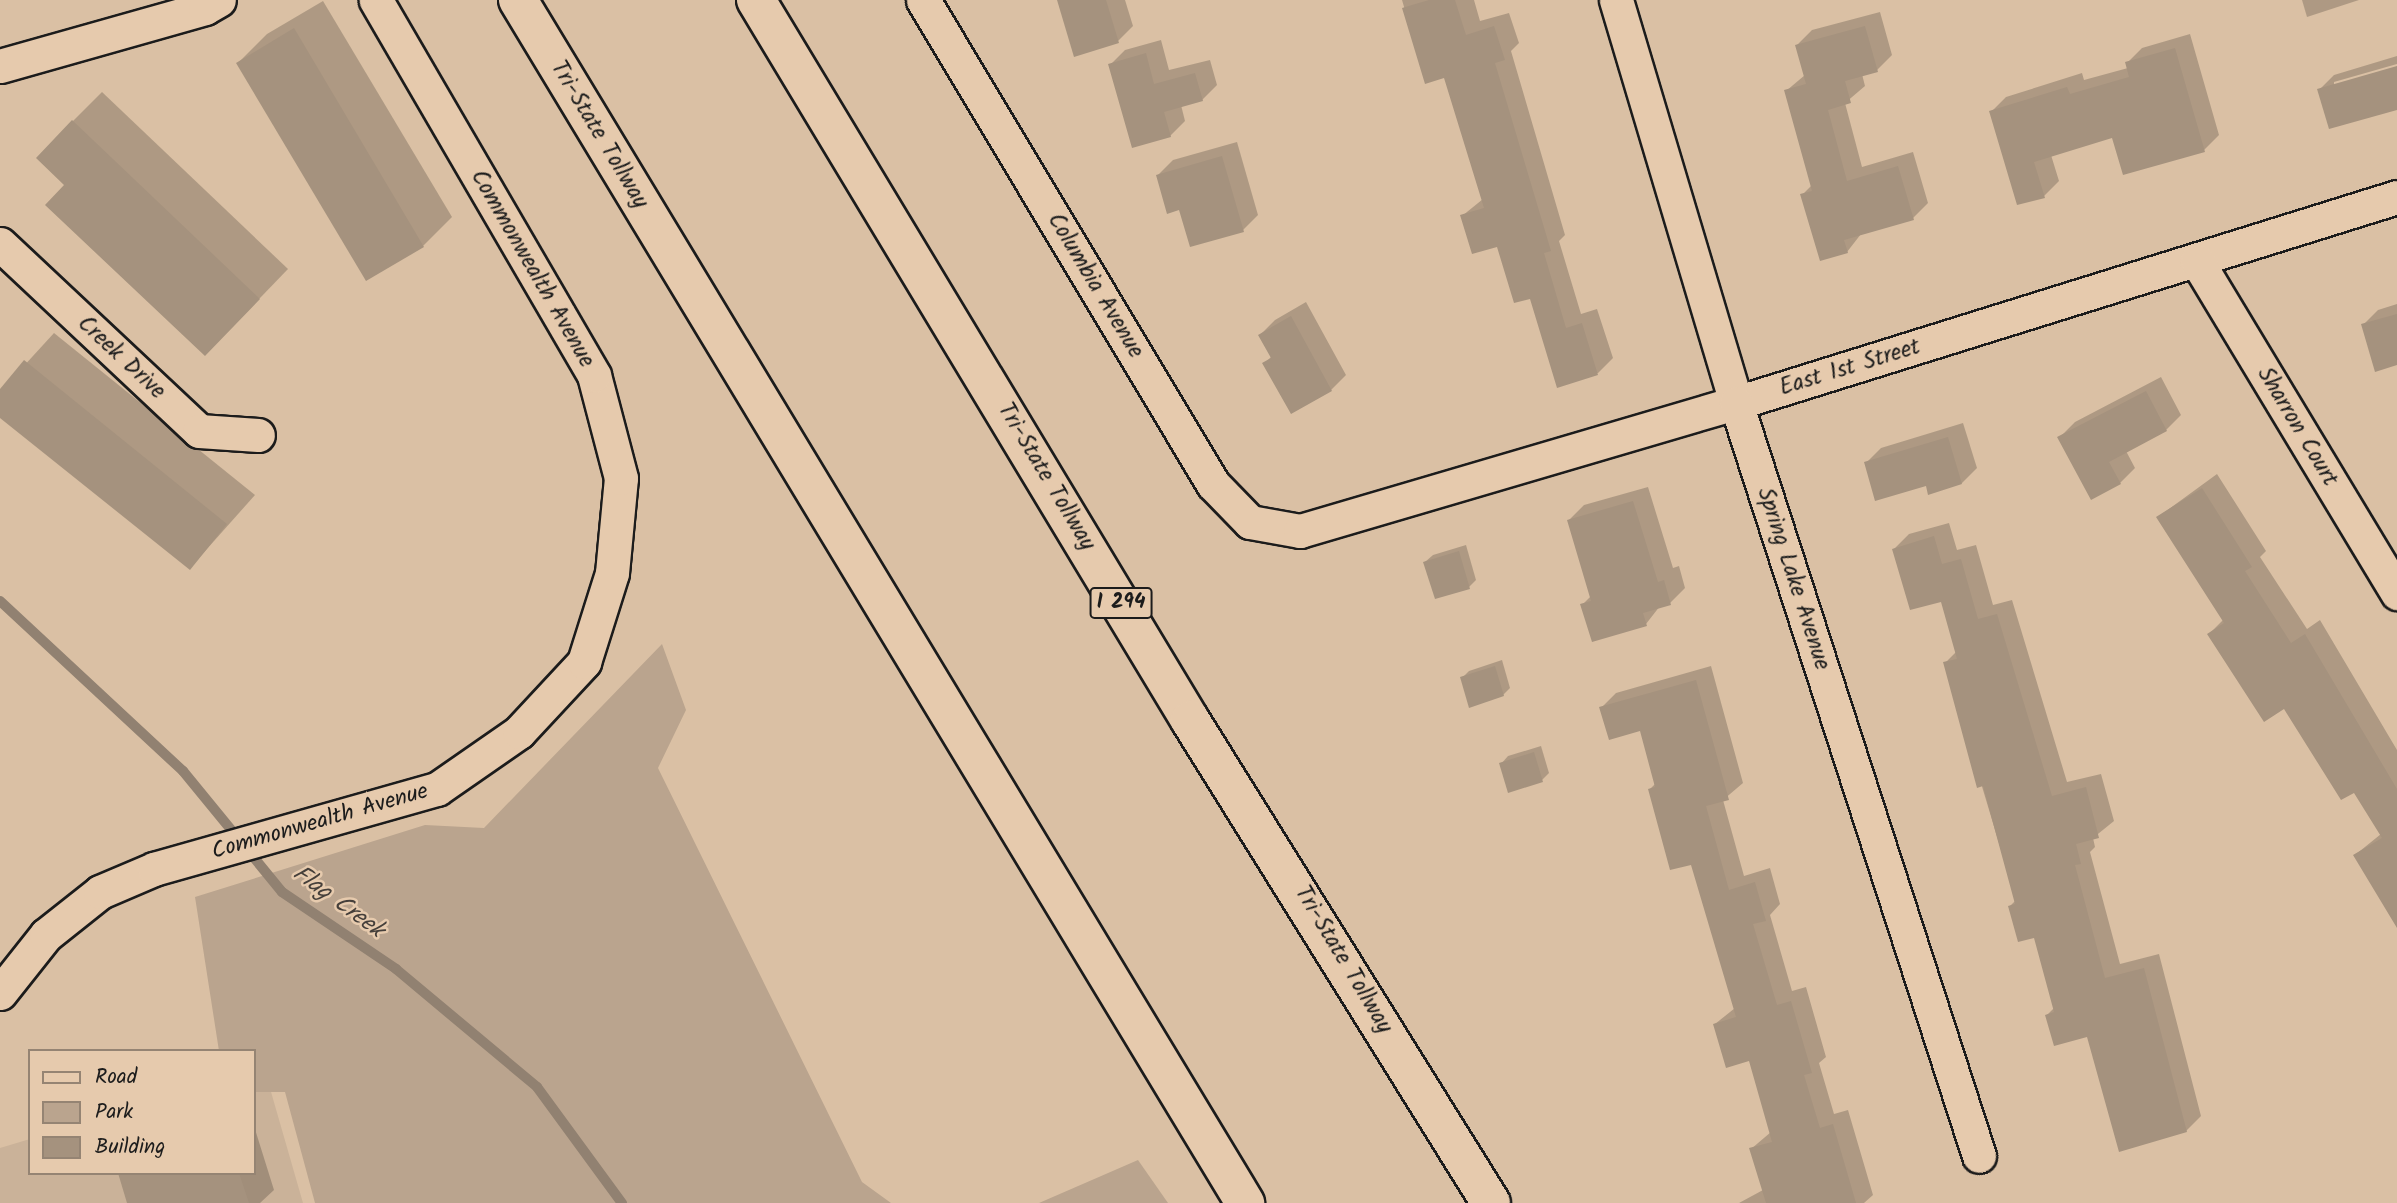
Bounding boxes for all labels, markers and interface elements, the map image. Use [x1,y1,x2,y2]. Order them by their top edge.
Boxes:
street label: Tri-State Tollway [544,56,654,214]
street label: Commonwealth Avenue [464,165,600,373]
street label: Columbia Avenue [1041,208,1149,364]
street label: Creek Drive [71,310,171,406]
street label: East 1st Street [1776,334,1924,402]
street label: Sharron Court [2251,362,2343,492]
street label: Tri-State Tollway [991,398,1101,556]
street label: Spring Lake Avenue [1751,484,1835,674]
road number: I 294 [1090,586,1152,620]
street label: Commonwealth Avenue [209,778,431,866]
water label: Flag Creek [287,859,389,945]
street label: Tri-State Tollway [1288,881,1398,1039]
legend [28,1049,256,1175]
text: Road [95,1061,137,1094]
text: Park [95,1096,133,1129]
text: Building [95,1131,165,1164]

